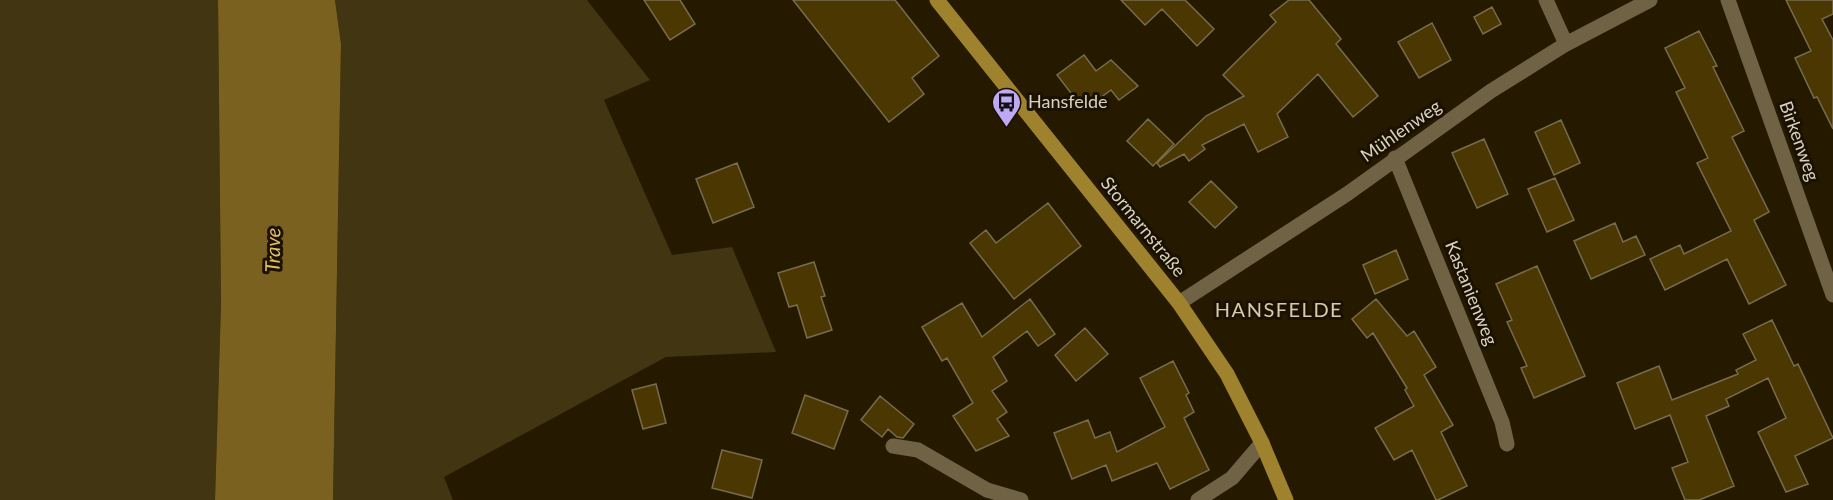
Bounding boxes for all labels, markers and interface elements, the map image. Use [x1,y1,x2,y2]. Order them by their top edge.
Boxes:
bus stop icon: Hansfelde [991,86,1023,128]
place label: Hansfelde [1028,90,1108,112]
street label: Mühlenweg [1356,94,1445,166]
street label: Birkenweg [1775,98,1825,184]
street label: Stormarnstraße [1097,172,1191,281]
water label: Trave [260,228,284,272]
street label: Kastanienweg [1441,237,1503,348]
district label: HANSFELDE [1215,297,1343,321]

